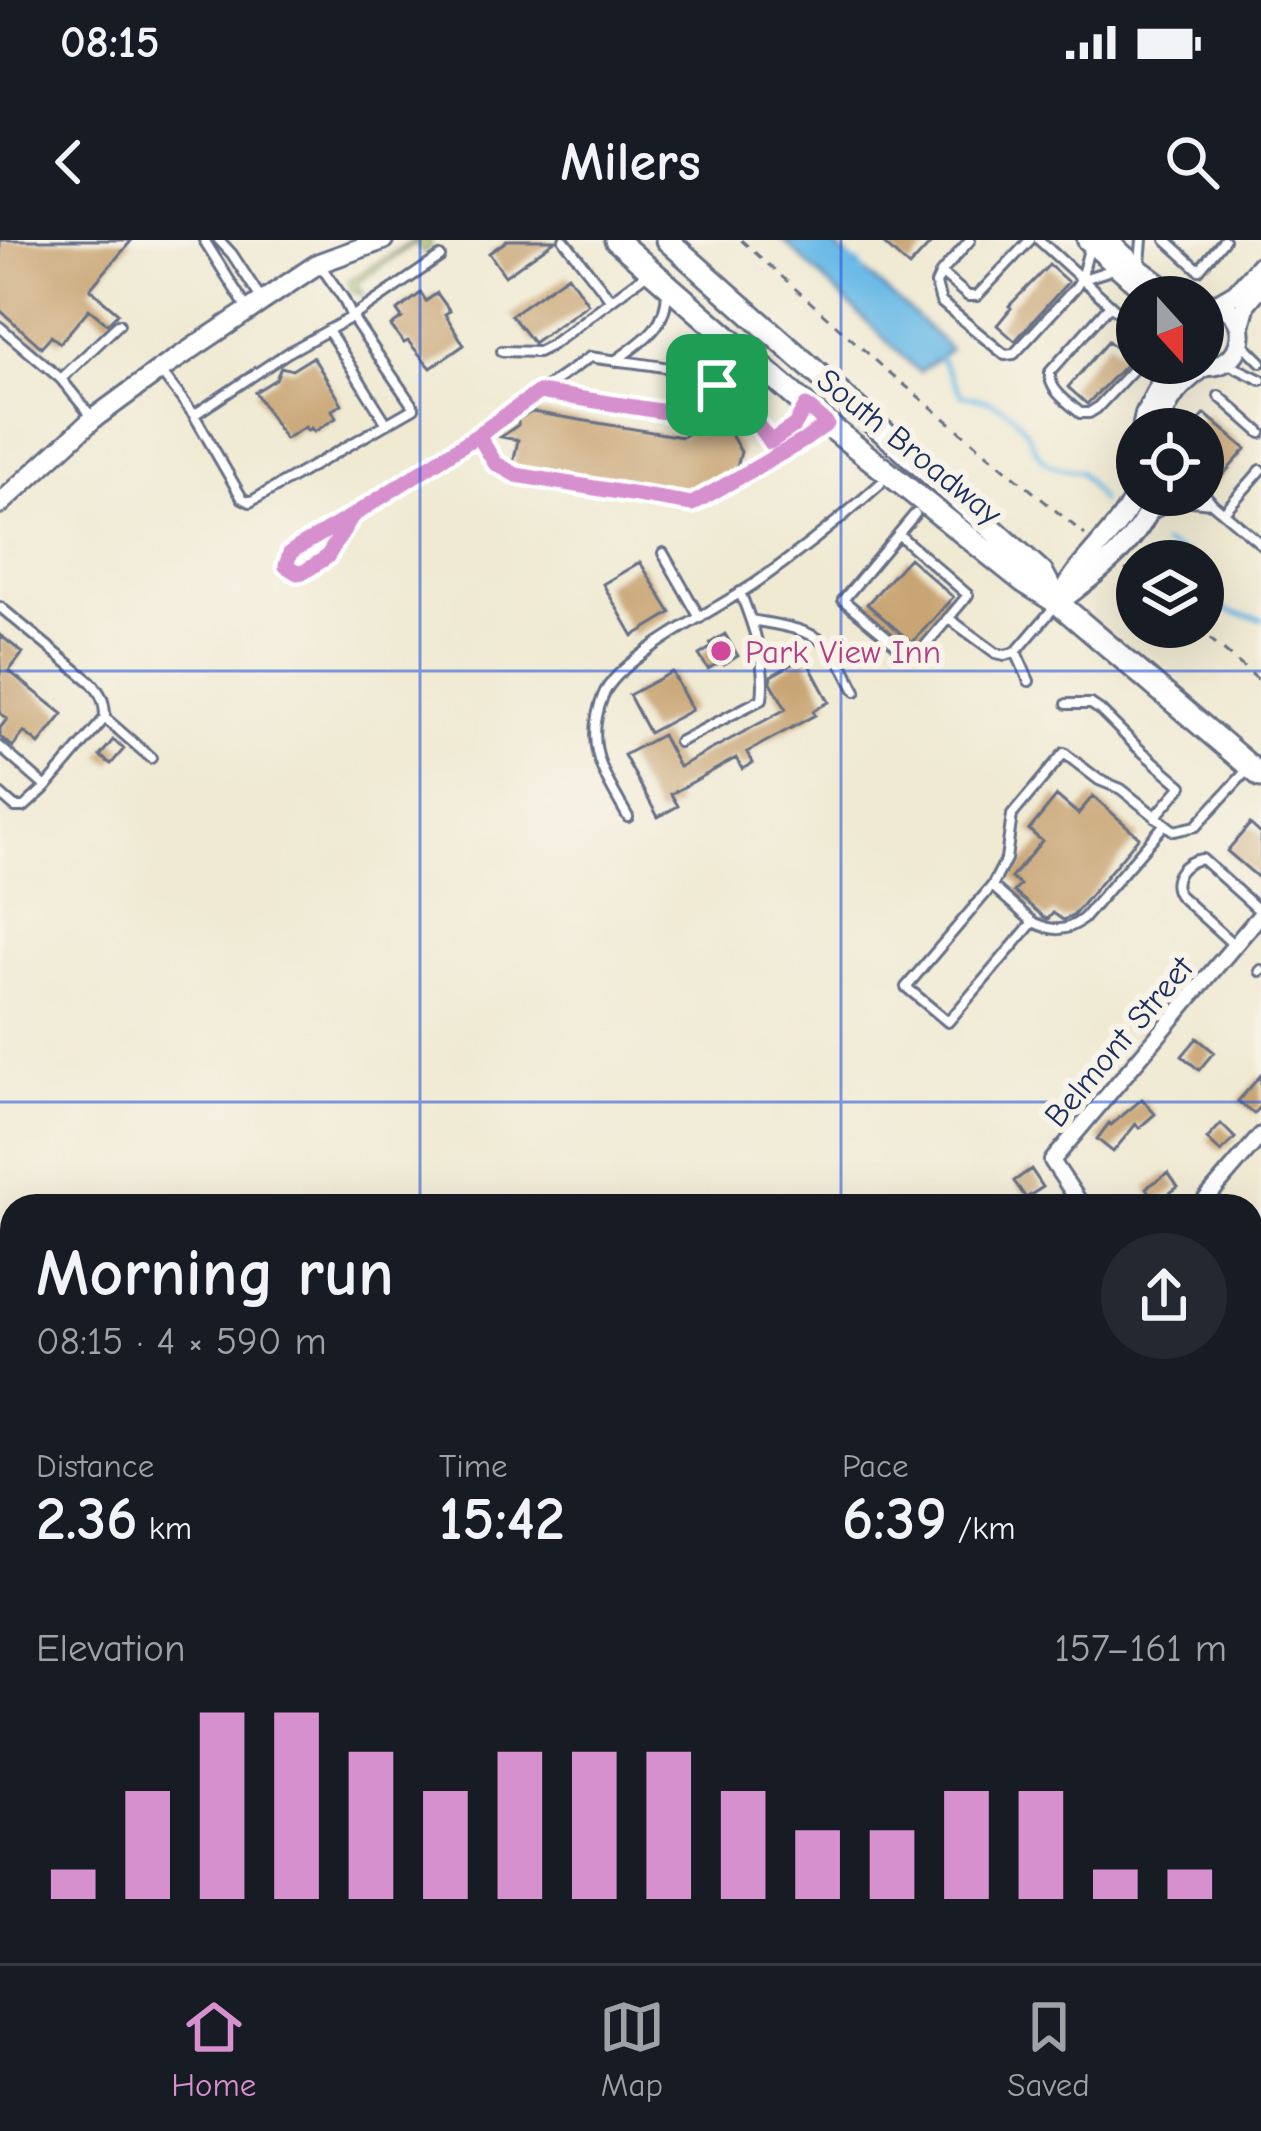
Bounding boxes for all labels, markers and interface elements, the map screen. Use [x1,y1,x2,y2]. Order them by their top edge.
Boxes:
text: 08:15 [60,16,160,68]
icon: back [36,129,102,195]
icon: search [1159,129,1225,195]
text: Milers [560,131,701,194]
north arrow [1116,276,1224,384]
map controls [1116,276,1224,648]
pin [666,334,768,436]
icon: arrive [684,352,750,418]
street label: South Broadway [809,361,1010,533]
button: locate [1116,408,1224,516]
button: layers [1116,540,1224,648]
place label: Park View Inn [745,633,941,671]
marker: Park View Inn [708,638,734,664]
street label: Belmont Street [1037,948,1202,1134]
button: share [1101,1233,1227,1359]
text: Morning run [36,1236,394,1312]
text: 08:15 · 4 × 590 m [36,1319,327,1364]
text: Distance [36,1447,154,1485]
text: Time [439,1447,508,1485]
text: Pace [842,1447,909,1485]
text: 2.36 [36,1485,138,1554]
text: 15:42 [439,1485,565,1554]
text: 6:39 [842,1485,947,1554]
text: km [138,1509,192,1547]
text: /km [947,1509,1015,1547]
text: Elevation [36,1626,185,1671]
text: 157–161 m [1054,1626,1227,1671]
tab: Home [171,1994,256,2104]
tab: Map [599,1994,665,2104]
tab: Saved [1007,1994,1090,2104]

